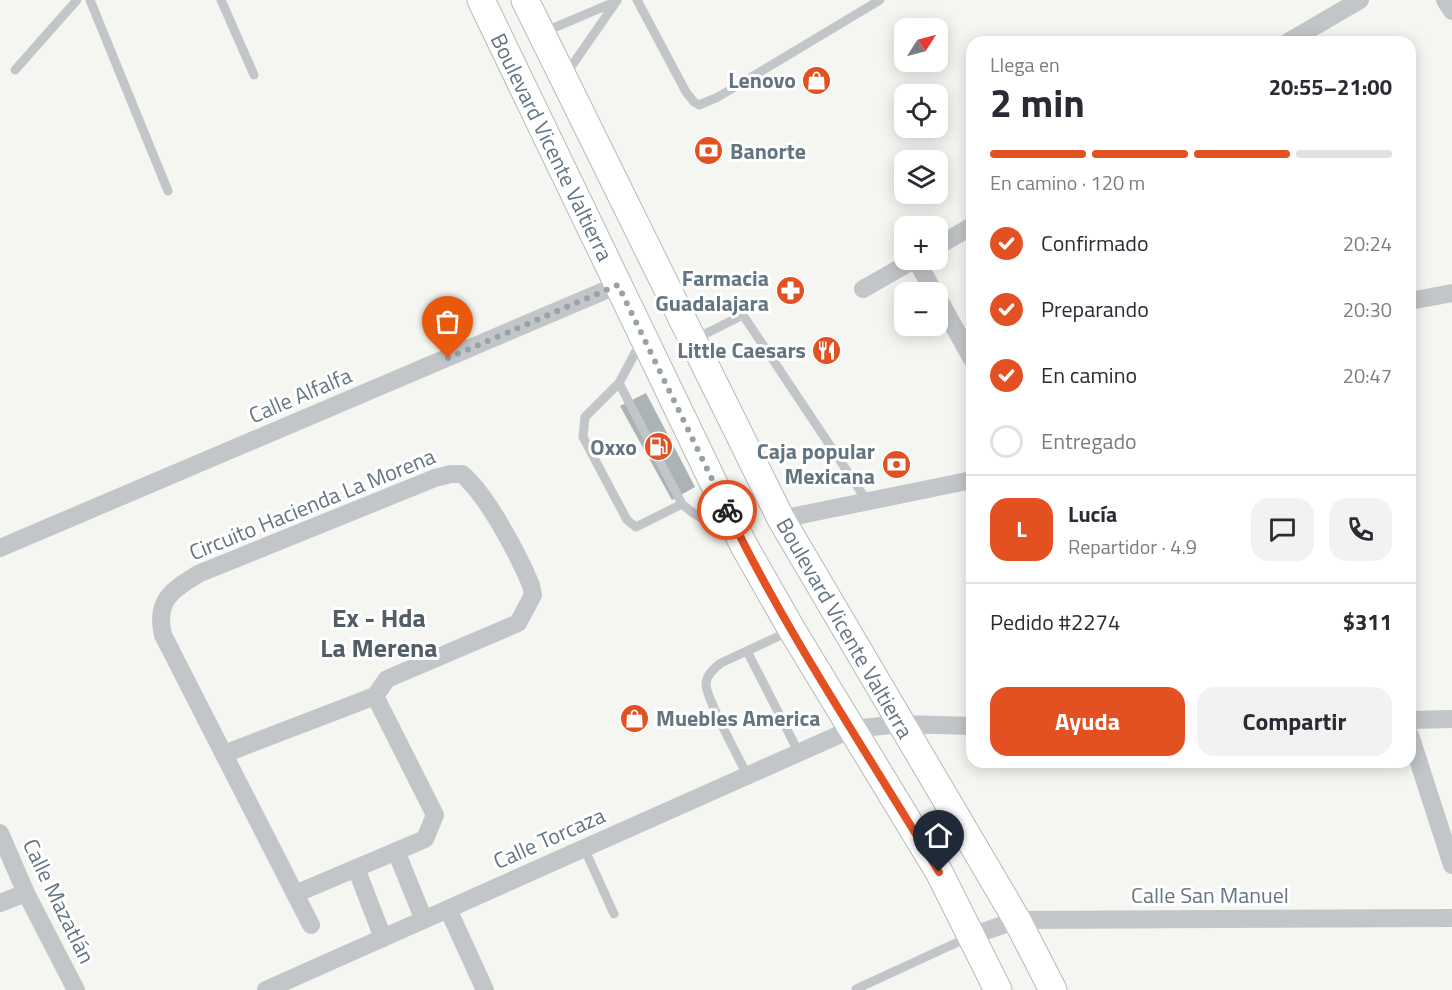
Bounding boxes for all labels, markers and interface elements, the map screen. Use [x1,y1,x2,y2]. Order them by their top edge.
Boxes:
north arrow [894,18,948,72]
map controls [894,18,948,336]
street label: Boulevard Vicente Valtierra [482,27,622,267]
text: Llega en [990,49,1060,80]
place label: Lenovo [728,63,796,97]
shop icon: Lenovo [801,64,833,96]
text: 20:55–21:00 [1269,70,1392,104]
text: 2 min [990,73,1085,132]
button: locate [894,84,948,138]
place label: Banorte [730,134,806,168]
bank icon: Banorte [693,135,725,167]
button: layers [894,150,948,204]
text: En camino · 120 m [990,167,1145,198]
button: + [894,216,948,270]
text: Confirmado [1041,226,1149,260]
icon: check [990,227,1023,260]
text: 20:24 [1343,228,1392,259]
place label: Farmacia Guadalajara [655,261,769,320]
pharmacy icon: Farmacia Guadalajara [774,275,806,307]
button: − [894,282,948,336]
text: Preparando [1041,292,1149,326]
icon: check [990,293,1023,326]
text: 20:30 [1343,294,1392,325]
pin [422,296,473,358]
icon: bag [431,305,464,338]
place label: Little Caesars [677,333,806,367]
restaurant icon: Little Caesars [811,334,843,366]
street label: Calle Alfalfa [243,358,357,432]
text: En camino [1041,358,1137,392]
icon: check [990,359,1023,392]
text: 20:47 [1343,360,1392,391]
text: Entregado [1041,424,1137,458]
place label: Oxxo [590,430,637,464]
fuel station icon: Oxxo [642,431,674,463]
place label: Caja popular Mexicana [757,434,875,493]
street label: Circuito Hacienda La Morena [184,439,440,569]
bank icon: Caja popular Mexicana [880,448,912,480]
courier [697,480,757,540]
icon: bike [711,494,744,527]
text: Lucía [1068,497,1117,531]
button: chat [1251,498,1314,561]
button: phone [1329,498,1392,561]
street label: Boulevard Vicente Valtierra [768,511,922,745]
text: L [1016,512,1027,546]
text: Repartidor · 4.9 [1068,531,1197,562]
district label: Ex - Hda La Merena [320,598,438,667]
text: Pedido #2274 [990,605,1120,639]
text: $311 [1343,605,1392,639]
button: Ayuda [990,687,1185,756]
button: Compartir [1197,687,1392,756]
place label: Muebles America [656,701,820,735]
shop icon: Muebles America [619,702,651,734]
street label: Calle Torcaza [488,798,610,878]
pin [913,810,964,872]
icon: home [922,819,955,852]
street label: Calle Mazatlán [14,833,104,969]
street label: Calle San Manuel [1131,878,1289,912]

